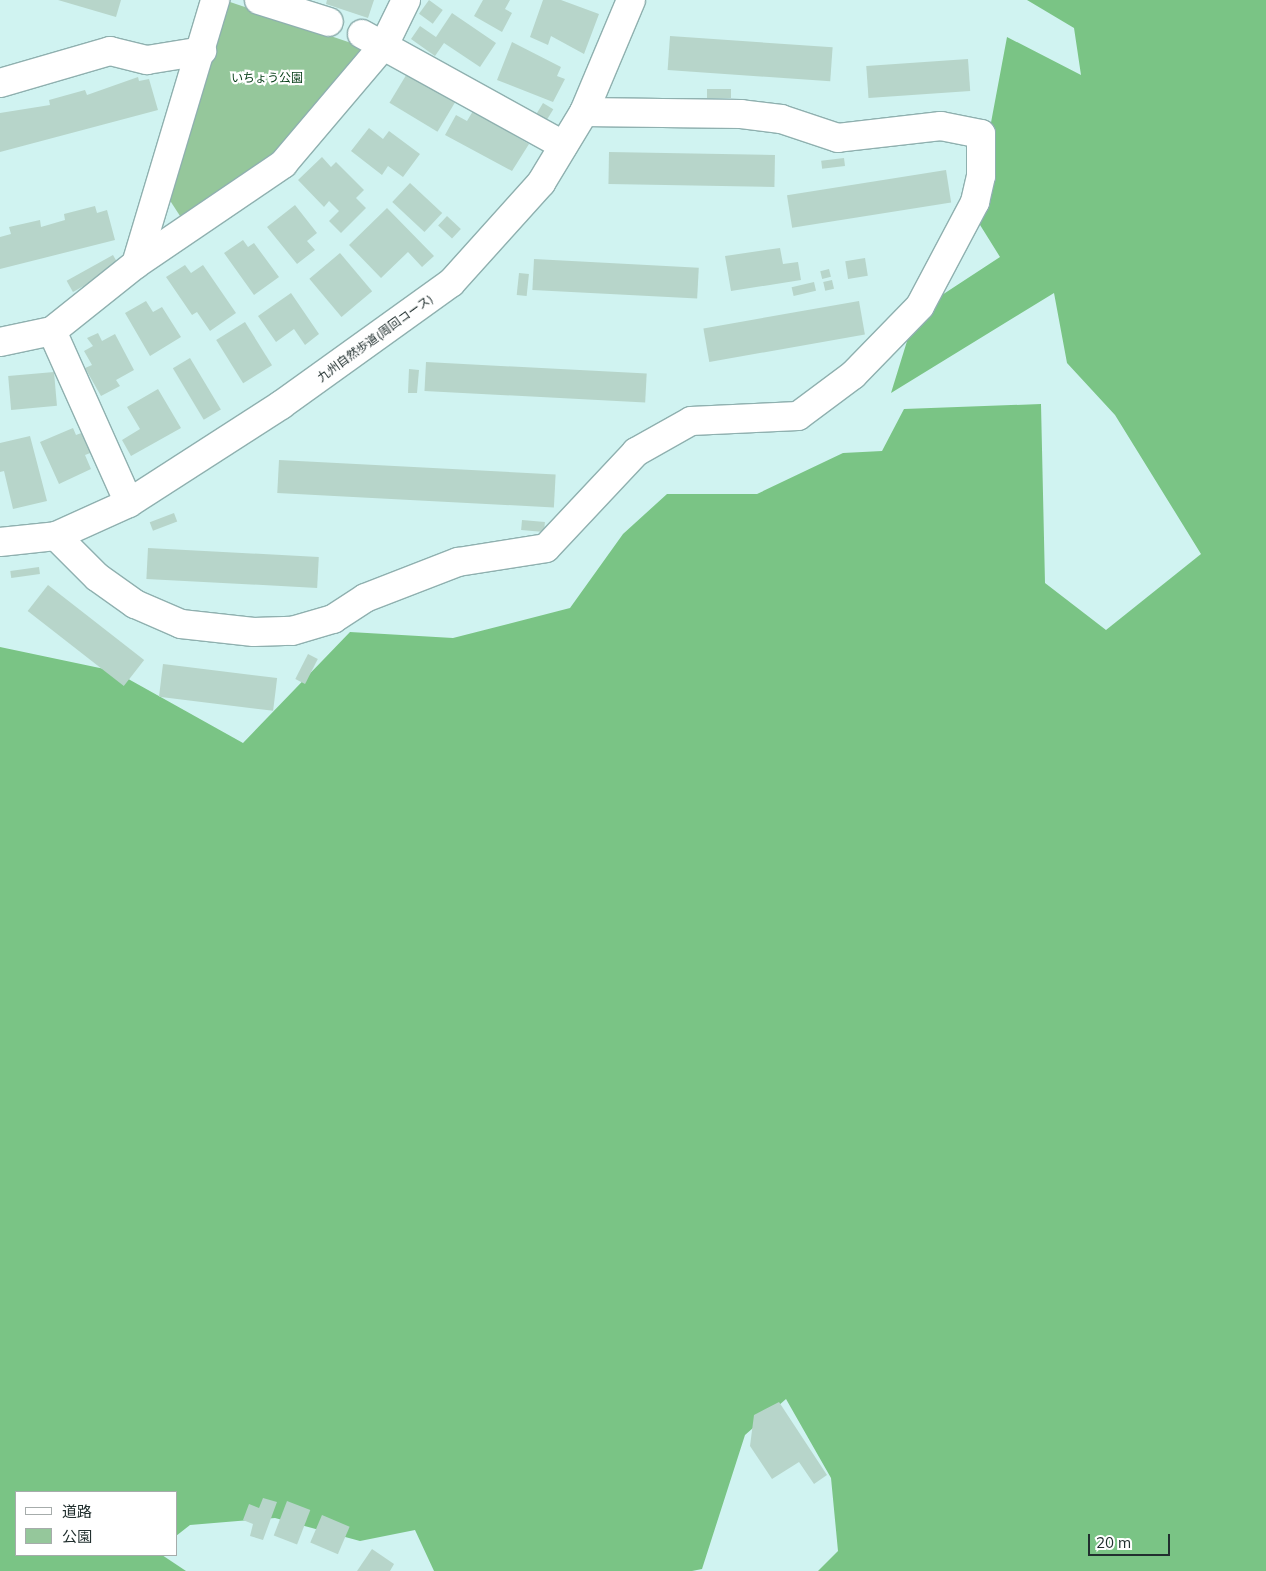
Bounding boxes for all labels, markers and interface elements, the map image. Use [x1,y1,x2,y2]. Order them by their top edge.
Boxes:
park label: いちょう公園 [231,71,303,85]
street label: 九州自然歩道(周回コース) [314,291,436,385]
legend [15,1491,178,1556]
text: 道路 [62,1502,92,1521]
scale bar [1091,1524,1174,1556]
text: 公園 [62,1527,92,1546]
text: 20 m [1096,1533,1131,1552]

